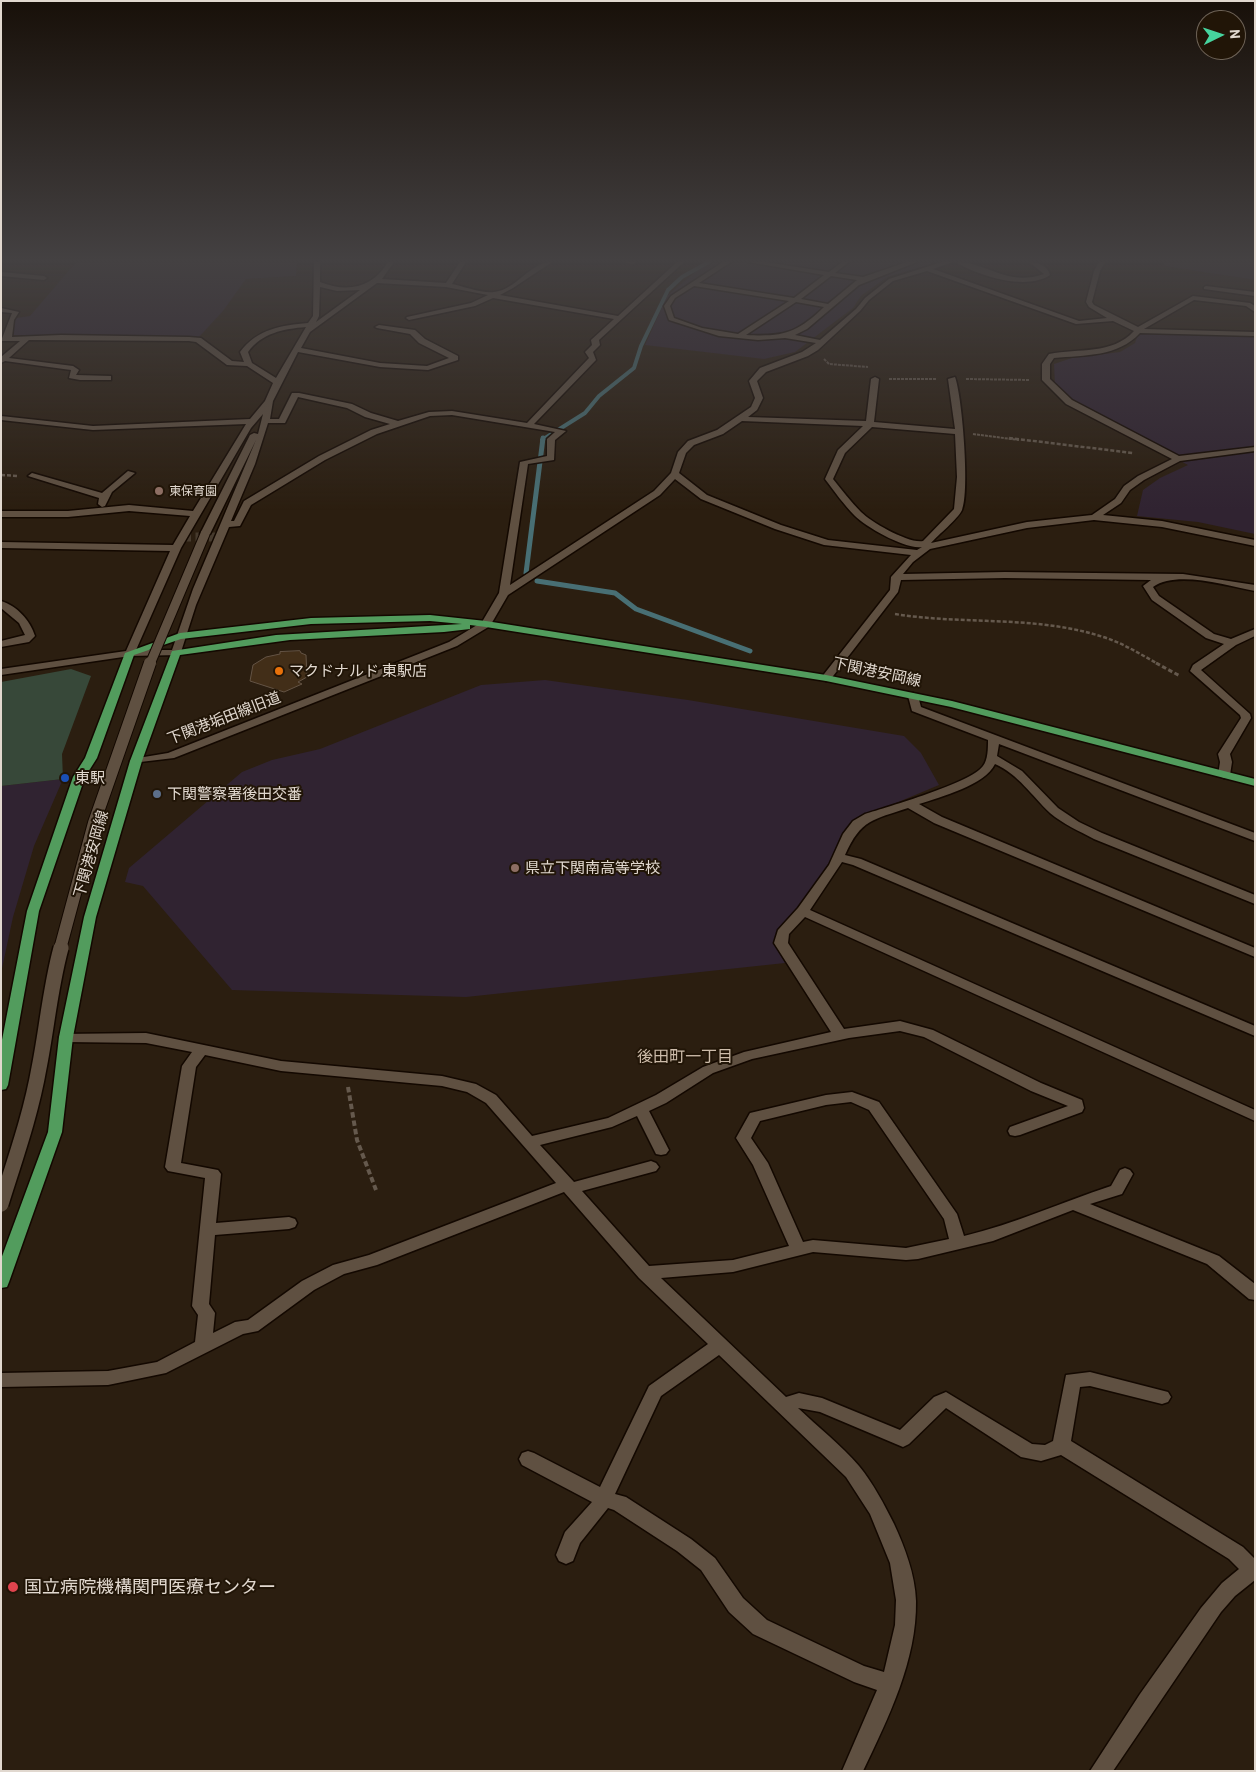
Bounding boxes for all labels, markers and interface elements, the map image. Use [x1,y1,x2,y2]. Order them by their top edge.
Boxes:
north arrow [1196,10,1246,60]
text: N [1227,29,1244,39]
place label: 東保育園 [169,484,217,498]
marker: 東保育園 [153,485,165,497]
street label: 下関港安岡線 [831,654,923,690]
place label: マクドナルド 東駅店 [289,662,427,680]
marker: マクドナルド 東駅店 [273,665,285,677]
street label: 下関港垢田線旧道 [165,688,283,748]
place label: 東駅 [75,769,105,787]
marker: 東駅 [59,772,71,784]
place label: 下関警察署後田交番 [167,785,302,803]
marker: 下関警察署後田交番 [151,788,163,800]
street label: 下関港安岡線 [70,808,112,900]
place label: 県立下関南高等学校 [525,859,660,877]
marker: 県立下関南高等学校 [509,862,521,874]
district label: 後田町一丁目 [637,1047,733,1067]
place label: 国立病院機構関門医療センター [24,1576,276,1598]
marker: 国立病院機構関門医療センター [6,1580,20,1594]

